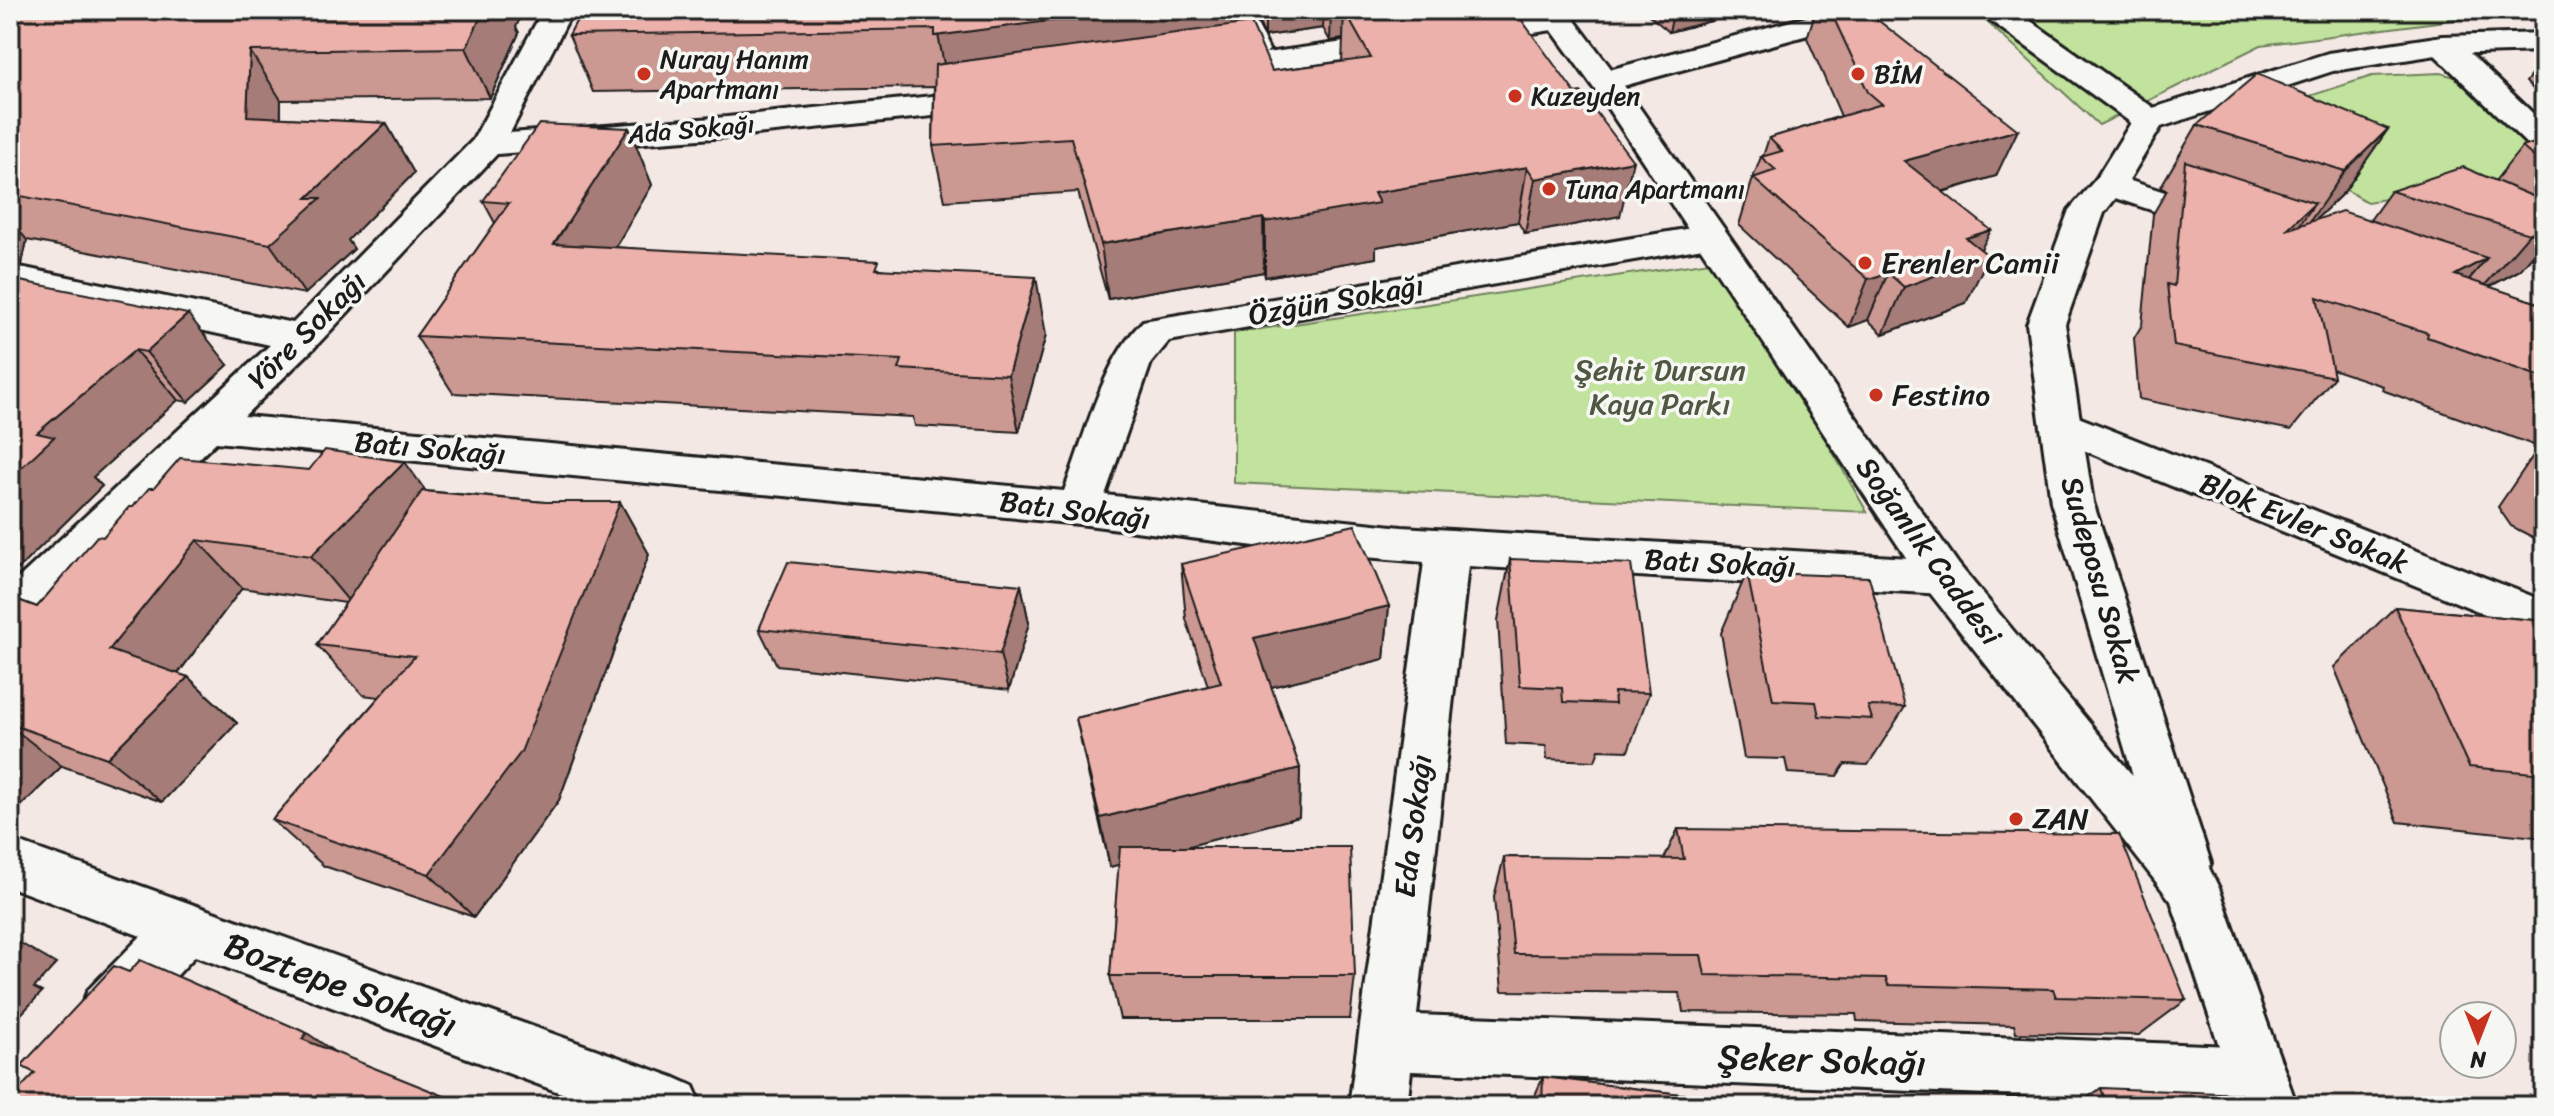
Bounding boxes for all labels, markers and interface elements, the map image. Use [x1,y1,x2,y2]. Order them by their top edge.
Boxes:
place label: Nuray Hanım Apartmanı [659,36,809,112]
place label: BİM [1874,51,1923,97]
marker: Nuray Hanım Apartmanı [635,65,653,83]
marker: BİM [1849,65,1867,83]
place label: Kuzeyden [1531,73,1640,119]
marker: Kuzeyden [1506,87,1524,105]
street label: Ada Sokağı [625,101,756,158]
place label: Tuna Apartmanı [1565,166,1745,212]
marker: Tuna Apartmanı [1540,180,1558,198]
place label: Erenler Camii [1881,236,2061,290]
marker: Erenler Camii [1856,254,1874,272]
street label: Yöre Sokağı [234,257,380,403]
street label: Özğün Sokağı [1244,258,1428,342]
park label: Şehit Dursun Kaya Parkı [1574,343,1746,431]
place label: Festino [1892,368,1990,422]
marker: Festino [1867,386,1885,404]
street label: Batı Sokağı [352,414,508,482]
street label: Soğanlık Caddesi [1841,445,2017,658]
street label: Blok Evler Sokak [2191,456,2418,590]
street label: Sudeposu Sokak [2045,470,2155,690]
street label: Batı Sokağı [996,474,1154,546]
street label: Batı Sokağı [1643,532,1797,594]
street label: Eda Sokağı [1377,751,1449,901]
place label: ZAN [2032,792,2089,846]
marker: ZAN [2007,810,2025,828]
street label: Boztepe Sokağı [215,913,466,1057]
north arrow [2438,1000,2518,1080]
street label: Şeker Sokağı [1717,1024,1927,1096]
text: N [2470,1040,2487,1079]

